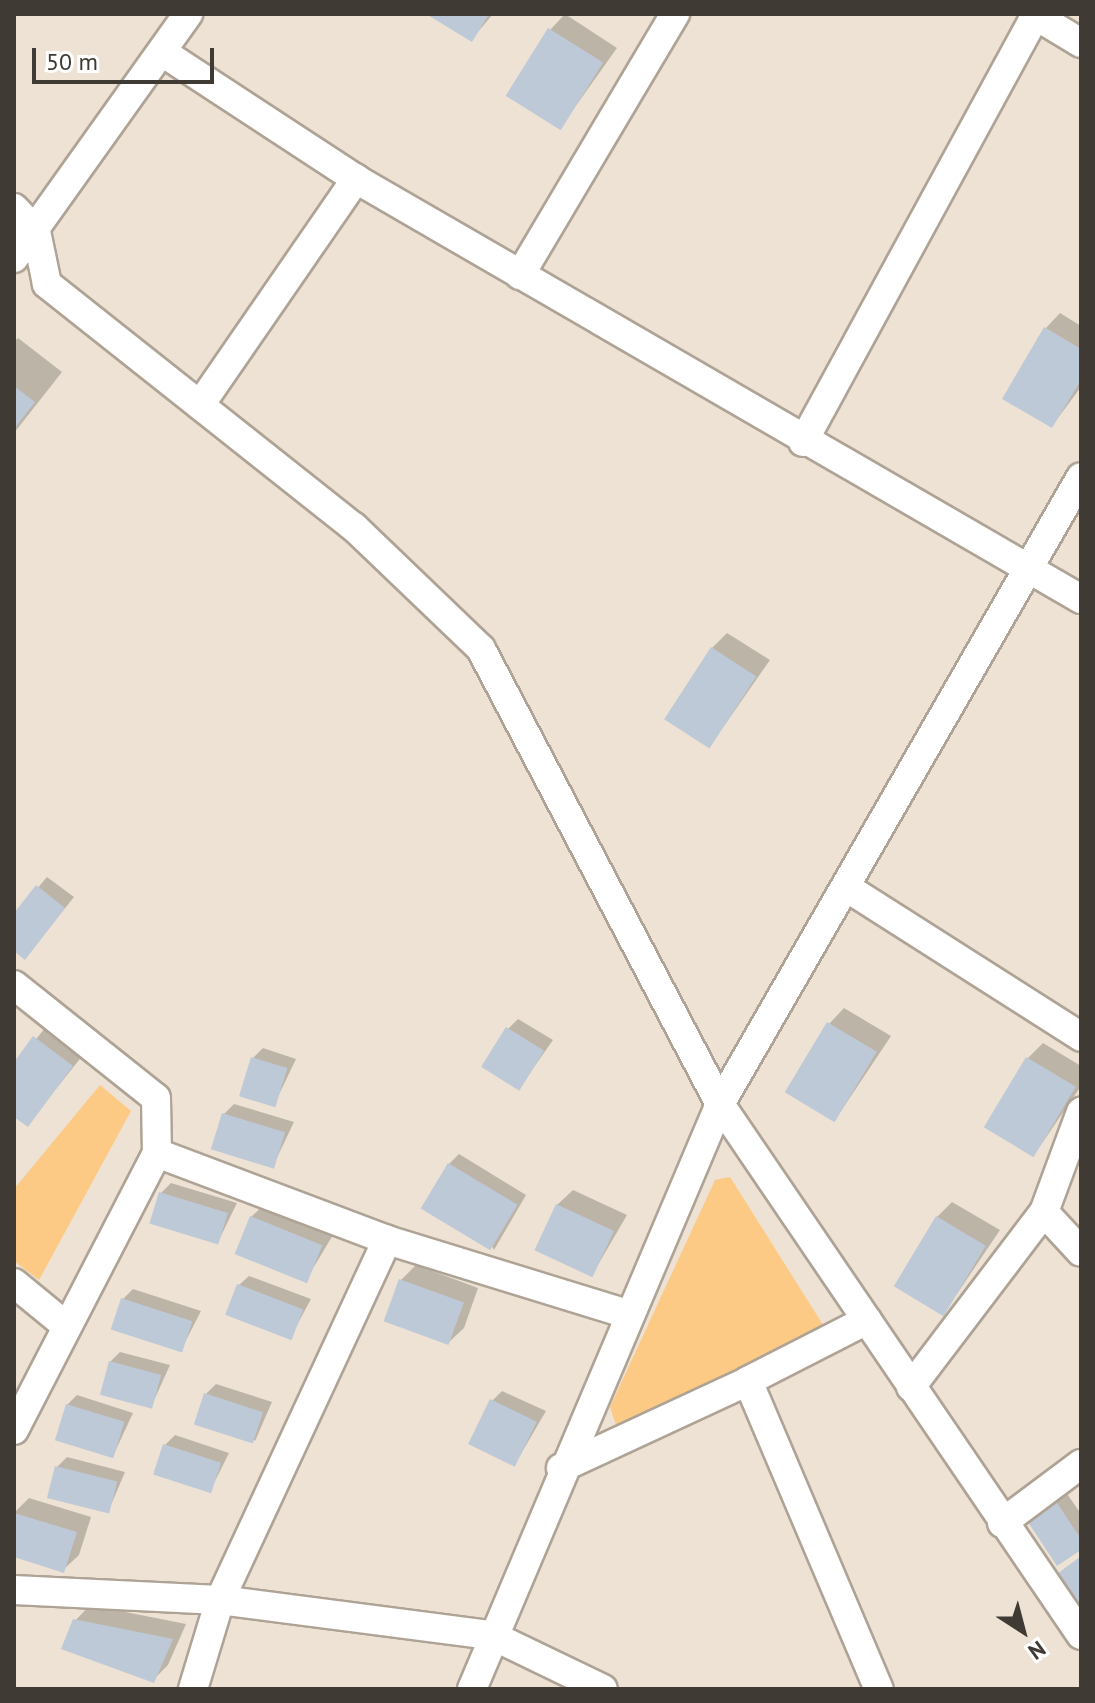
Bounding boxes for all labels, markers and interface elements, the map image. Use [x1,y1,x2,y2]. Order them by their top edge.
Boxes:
scale bar [36,32,218,82]
text: 50 m [46,46,98,77]
north arrow [983,1591,1063,1671]
text: N [1023,1635,1051,1666]

